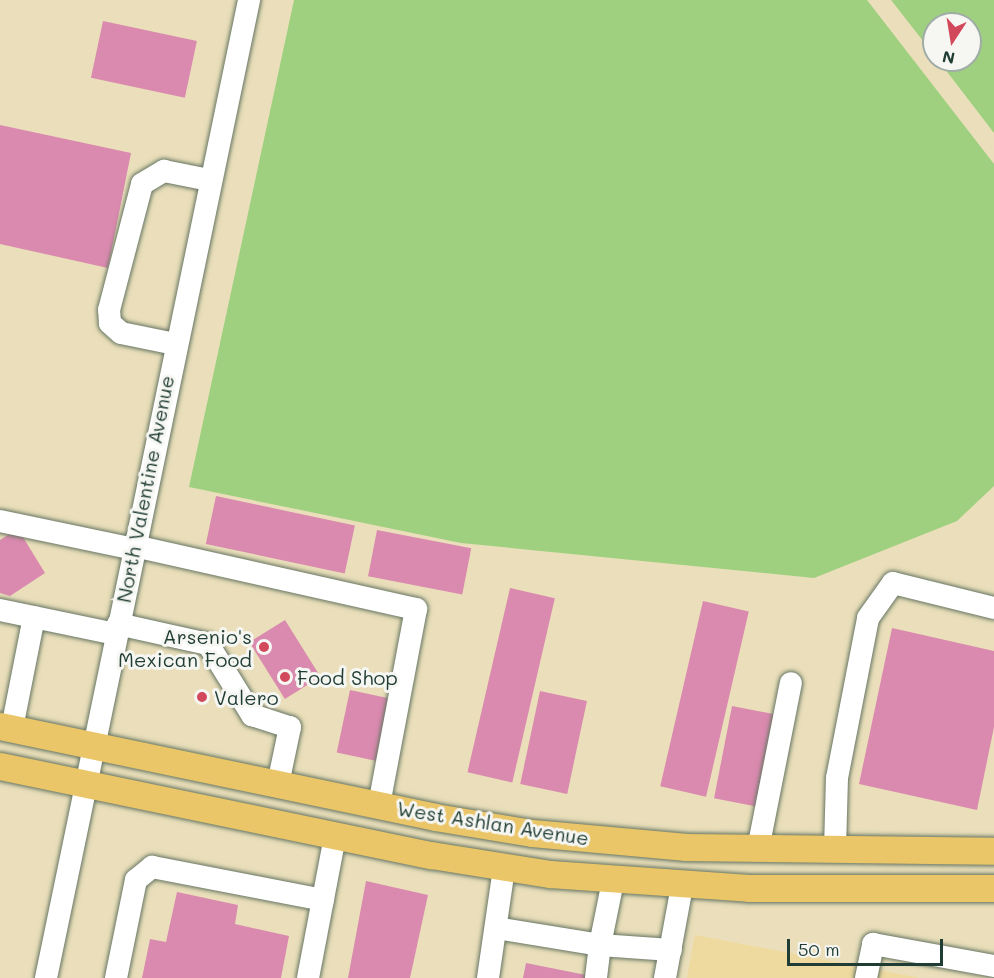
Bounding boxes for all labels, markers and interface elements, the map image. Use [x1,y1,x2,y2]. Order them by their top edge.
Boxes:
north arrow [922,12,982,72]
text: N [940,47,957,70]
street label: North Valentine Avenue [111,373,179,605]
place label: Arsenio's Mexican Food [118,624,252,671]
marker: Arsenio's Mexican Food [257,640,271,654]
place label: Food Shop [297,665,398,689]
marker: Food Shop [278,670,292,684]
place label: Valero [214,685,279,709]
marker: Valero [195,690,209,704]
street label: West Ashlan Avenue [395,796,591,850]
scale bar [790,927,946,965]
text: 50 m [798,937,840,961]

